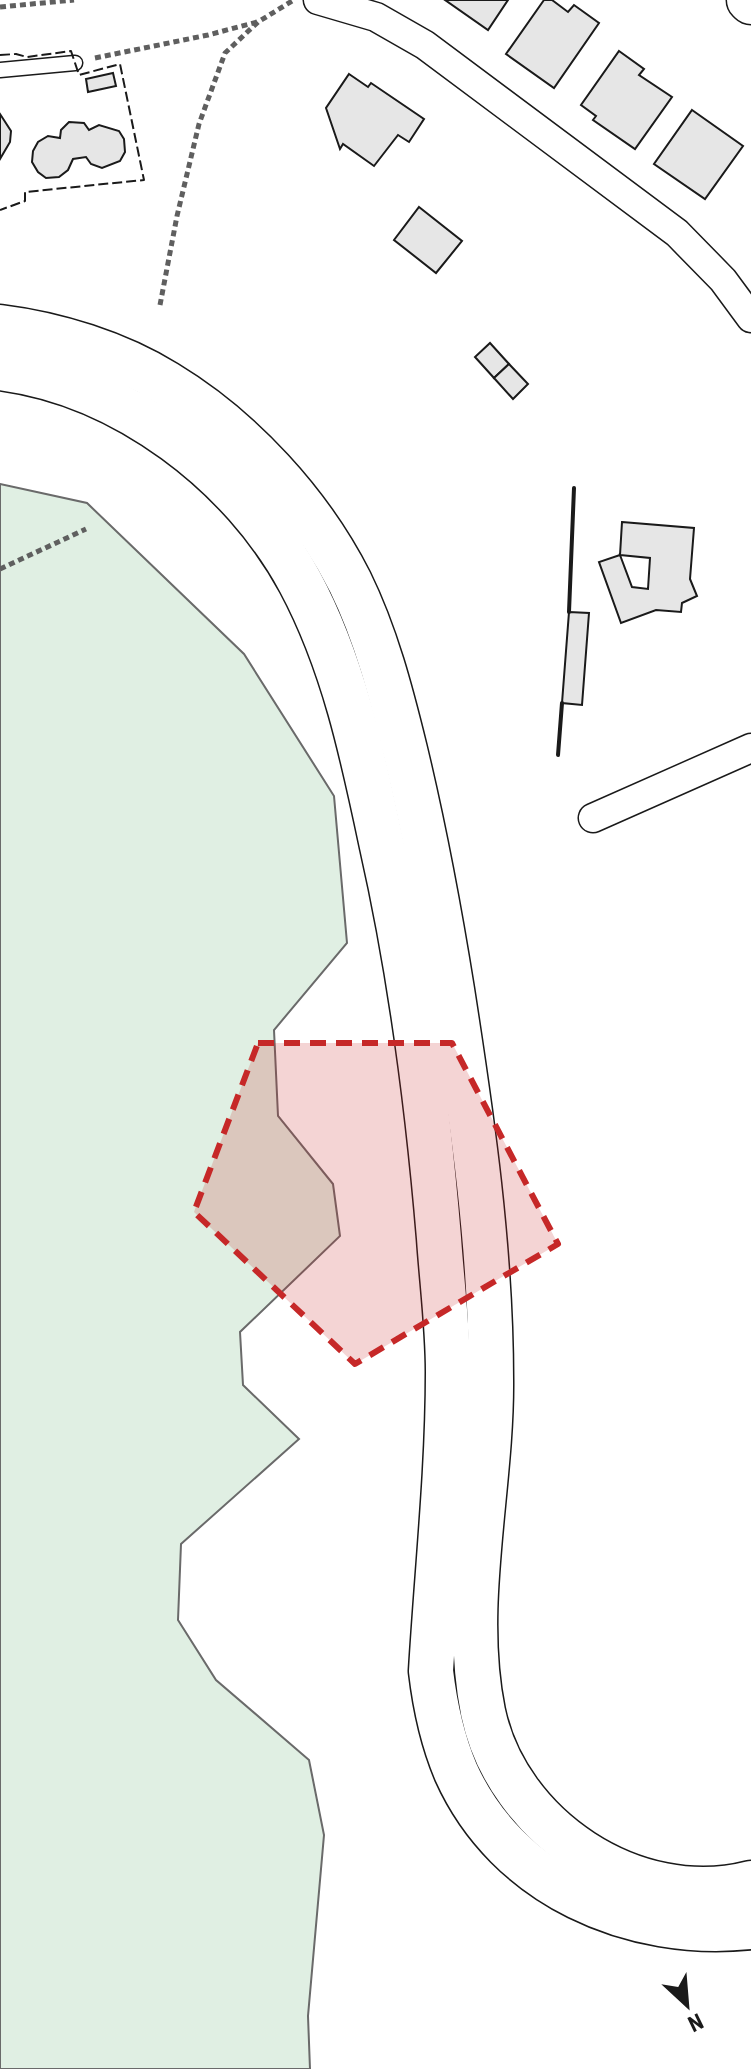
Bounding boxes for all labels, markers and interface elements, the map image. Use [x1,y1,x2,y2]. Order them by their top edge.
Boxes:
north arrow [647,1965,727,2045]
text: N [684,2008,707,2037]

